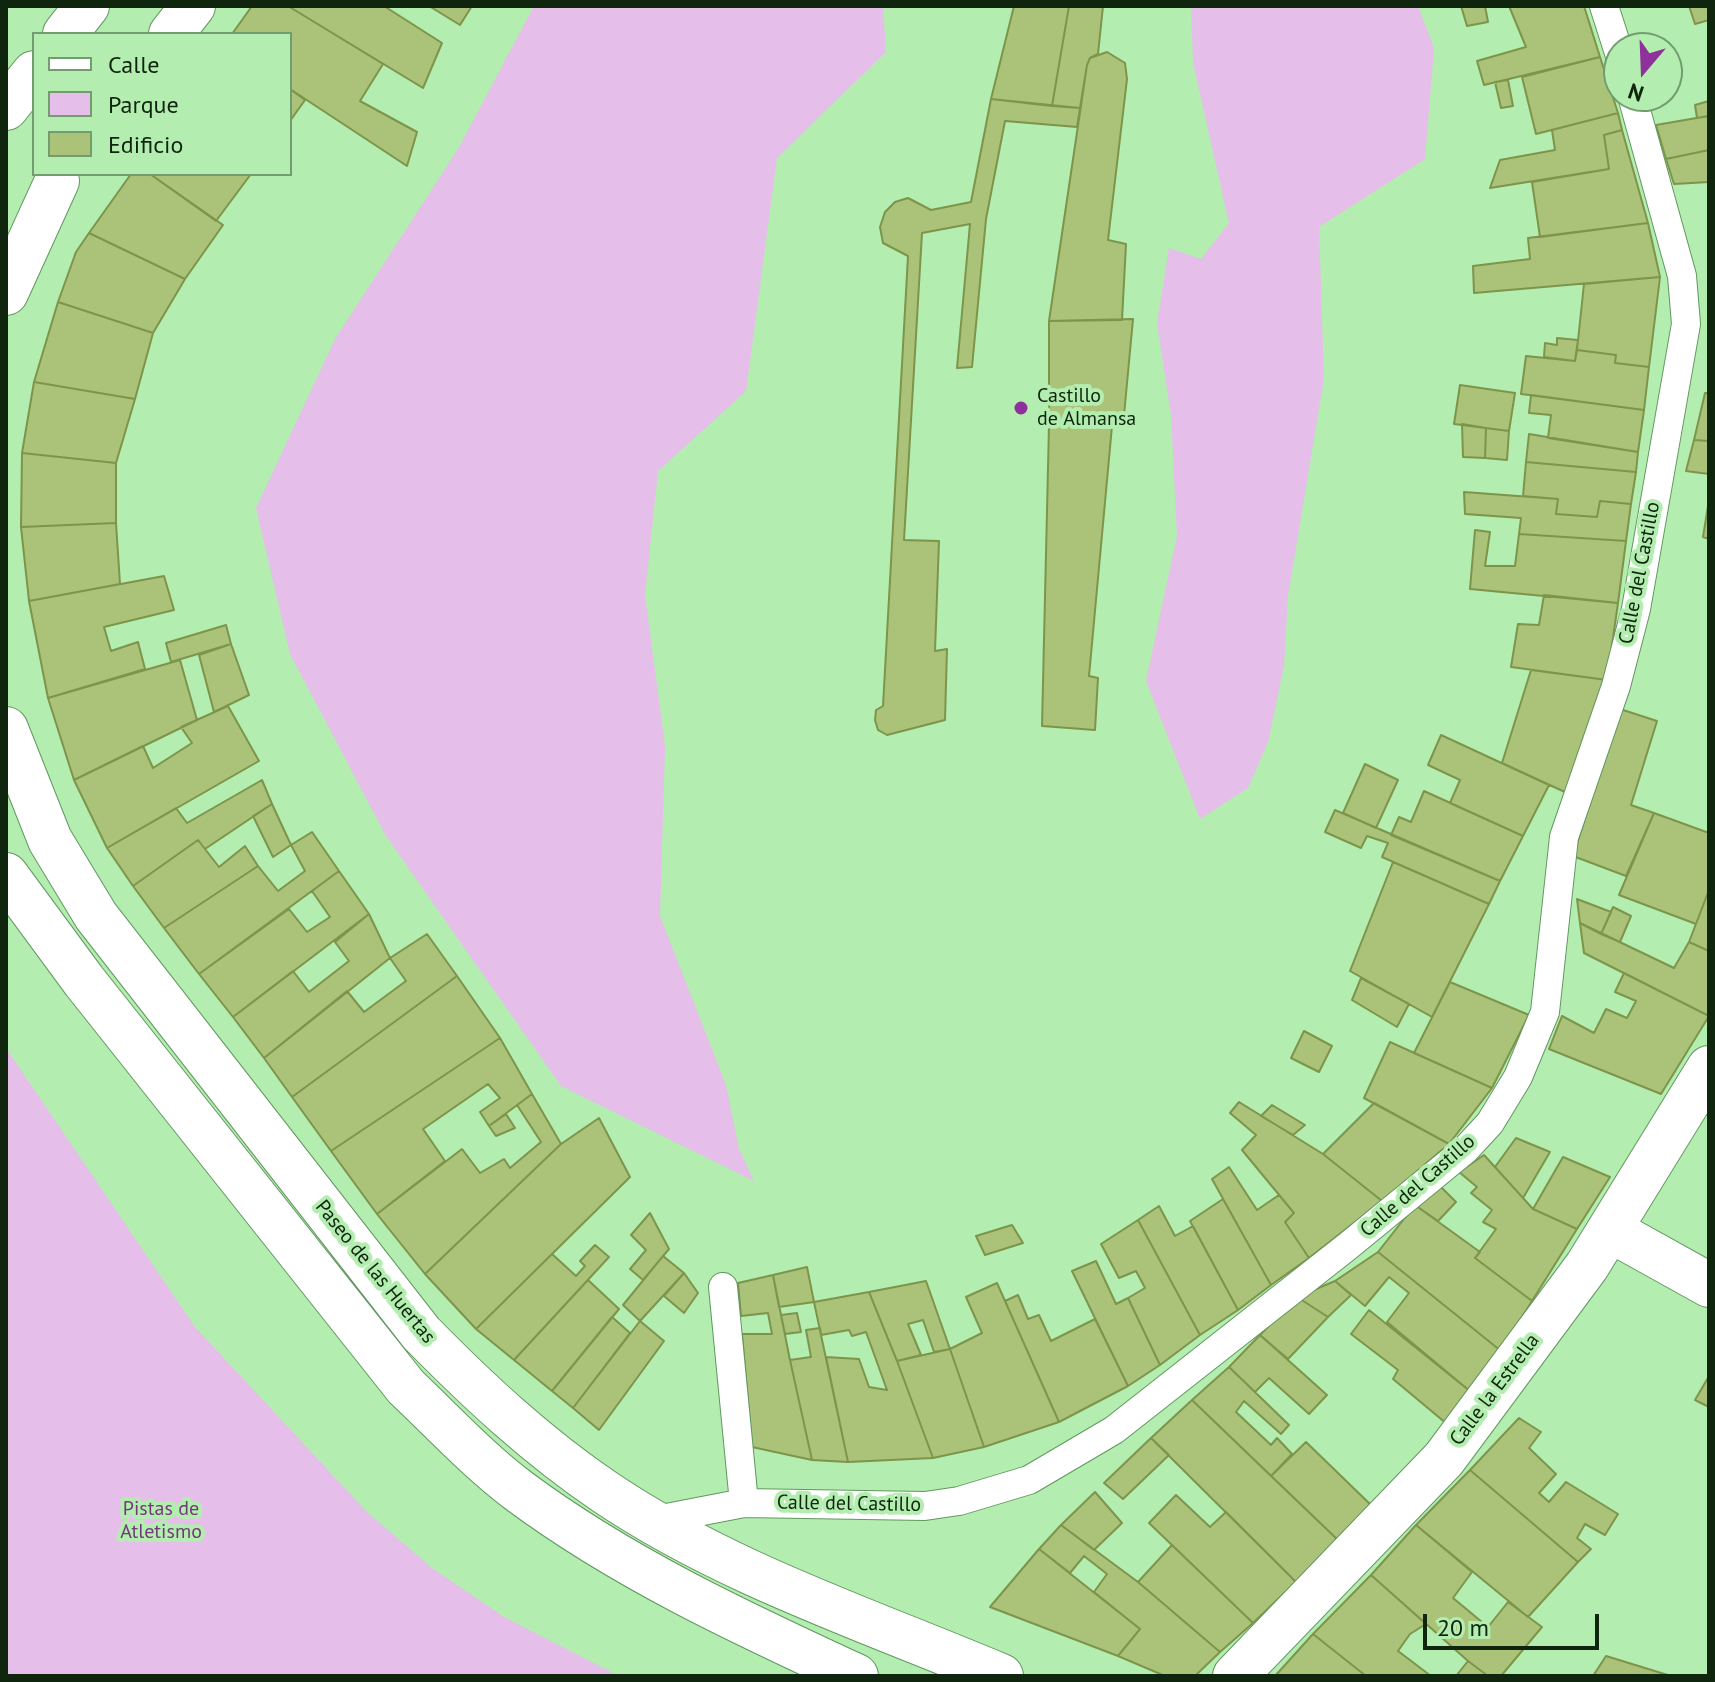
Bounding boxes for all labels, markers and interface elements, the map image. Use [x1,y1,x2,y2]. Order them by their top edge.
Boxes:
legend [32,32,292,176]
north arrow [1603,32,1683,112]
text: Calle [108,49,159,80]
text: N [1624,77,1647,108]
text: Parque [108,89,179,120]
text: Edificio [108,129,183,160]
place label: Castillo de Almansa [1037,384,1136,431]
marker: Castillo de Almansa [1012,399,1030,417]
street label: Calle del Castillo [1614,500,1666,646]
street label: Calle del Castillo [1356,1130,1480,1242]
street label: Paseo de las Huertas [310,1195,440,1349]
street label: Calle la Estrella [1445,1329,1545,1451]
street label: Calle del Castillo [777,1491,921,1517]
park label: Pistas de Atletismo [120,1497,202,1544]
scale bar [1427,1598,1603,1648]
text: 20 m [1437,1612,1489,1643]

